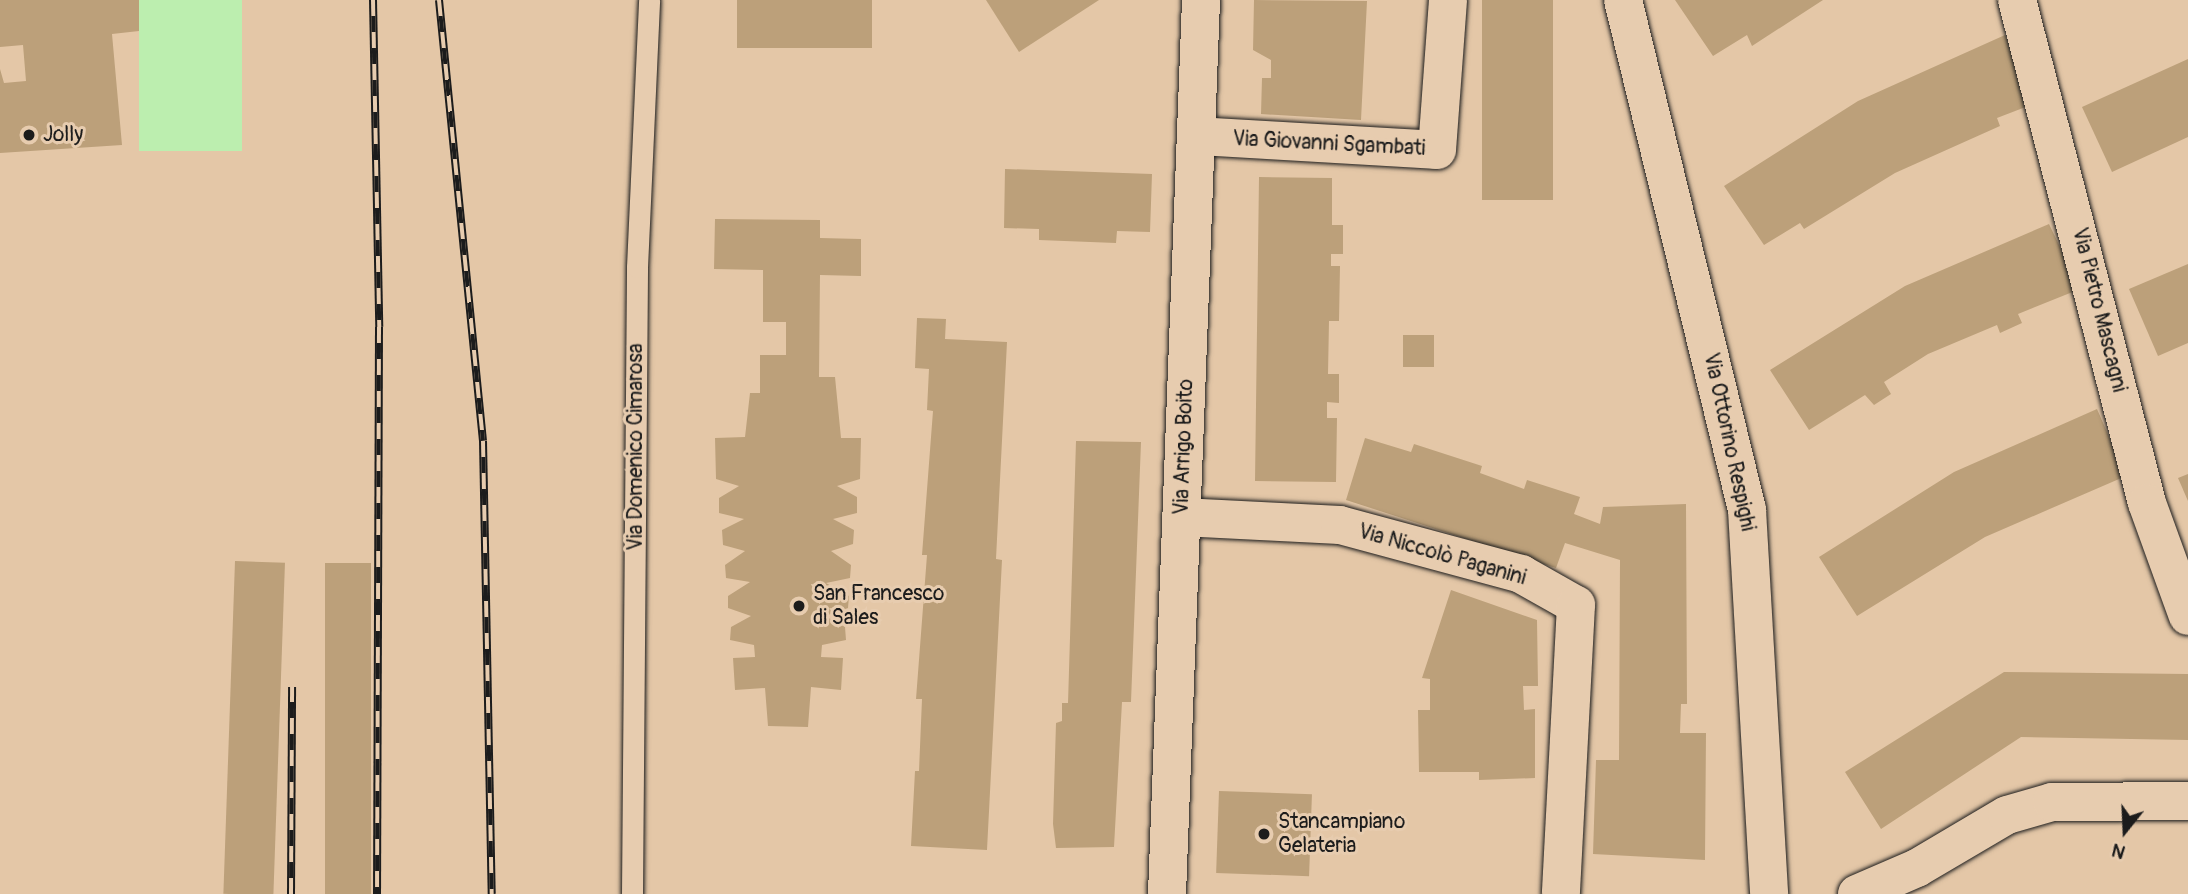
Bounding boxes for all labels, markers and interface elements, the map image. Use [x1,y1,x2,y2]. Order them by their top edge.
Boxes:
place label: Jolly [43,122,83,148]
street label: Via Giovanni Sgambati [1232,126,1426,162]
marker: Jolly [21,127,37,143]
street label: Via Pietro Mascagni [2066,225,2132,395]
street label: Via Domenico Cimarosa [623,343,649,551]
street label: Via Ottorino Respighi [1698,351,1760,533]
street label: Via Arrigo Boito [1169,379,1199,515]
street label: Via Niccolò Paganini [1355,519,1529,591]
place label: San Francesco di Sales [813,581,944,631]
marker: San Francesco di Sales [791,598,807,614]
north arrow [2090,796,2160,866]
place label: Stancampiano Gelateria [1278,809,1405,859]
marker: Stancampiano Gelateria [1256,826,1272,842]
text: N [2109,838,2128,864]

